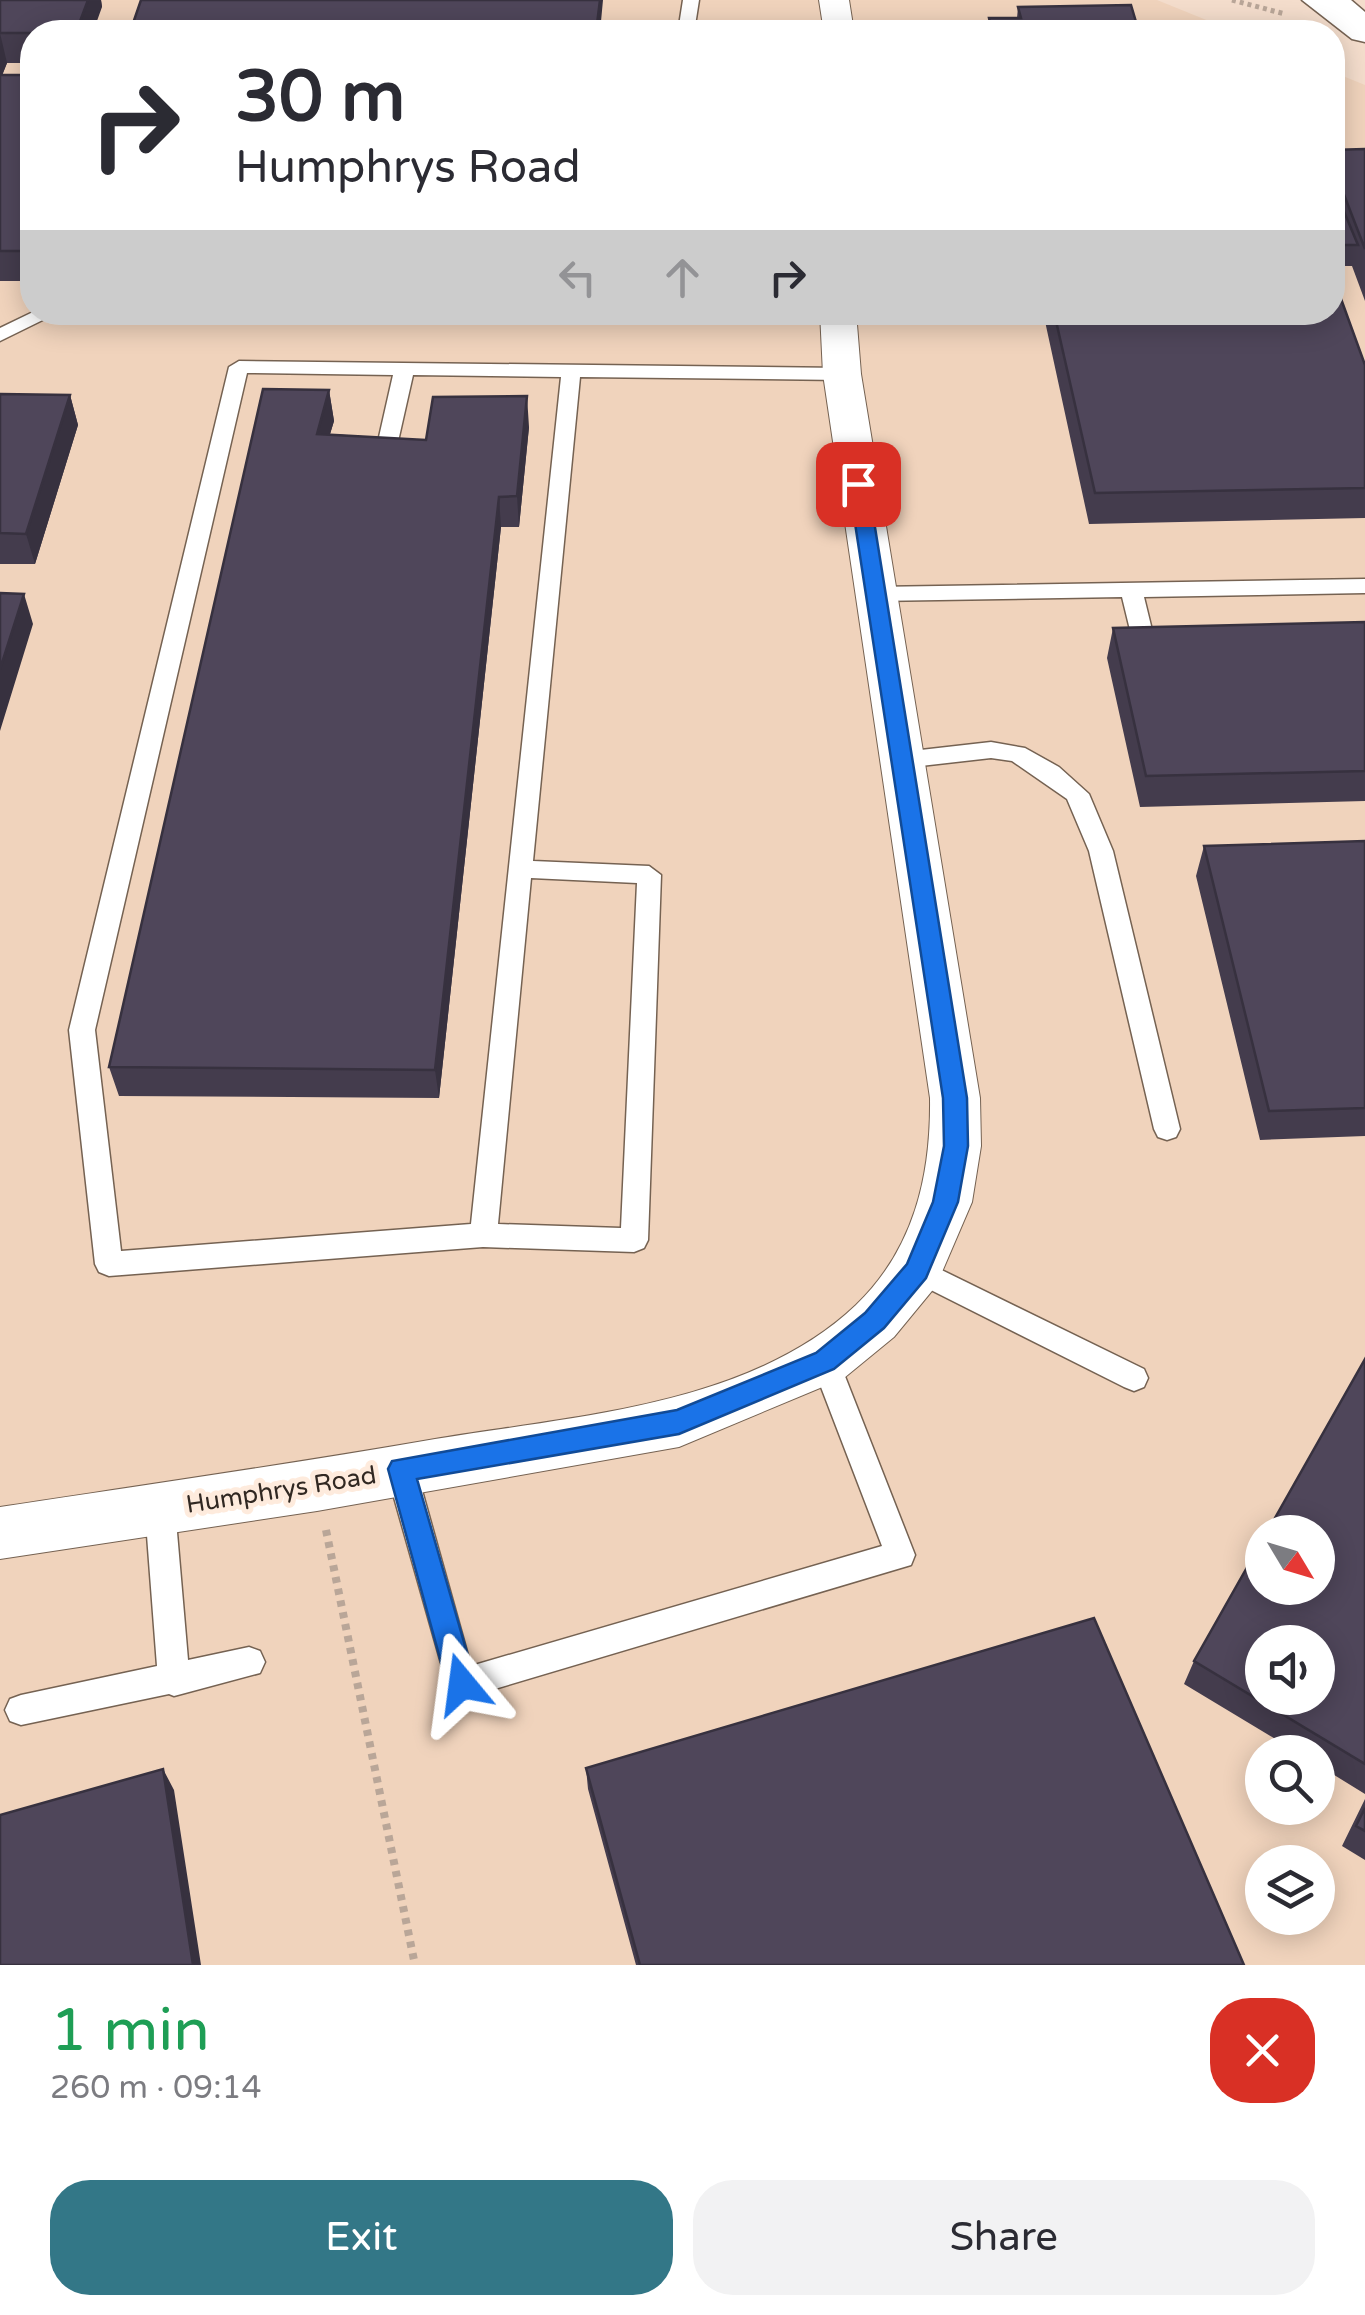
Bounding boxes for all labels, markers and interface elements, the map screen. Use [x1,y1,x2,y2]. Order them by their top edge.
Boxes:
text: 30 m [235,56,405,140]
icon: right [70,60,200,190]
text: Humphrys Road [235,141,581,195]
icon: left [550,250,605,305]
icon: ahead [655,250,710,305]
icon: right [760,250,815,305]
pin [816,442,901,527]
icon: arrive [831,457,886,512]
street label: Humphrys Road [184,1460,378,1520]
north arrow [1245,1515,1335,1605]
map controls [1245,1515,1335,1935]
button: sound [1245,1625,1335,1715]
position arrow [410,1632,514,1736]
button: search [1245,1735,1335,1825]
button: layers [1245,1845,1335,1935]
text: 1 min [50,1995,210,2067]
button: close [1210,1998,1315,2103]
text: 260 m · 09:14 [50,2069,262,2107]
button: Exit [50,2180,673,2295]
button: Share [693,2180,1315,2295]

